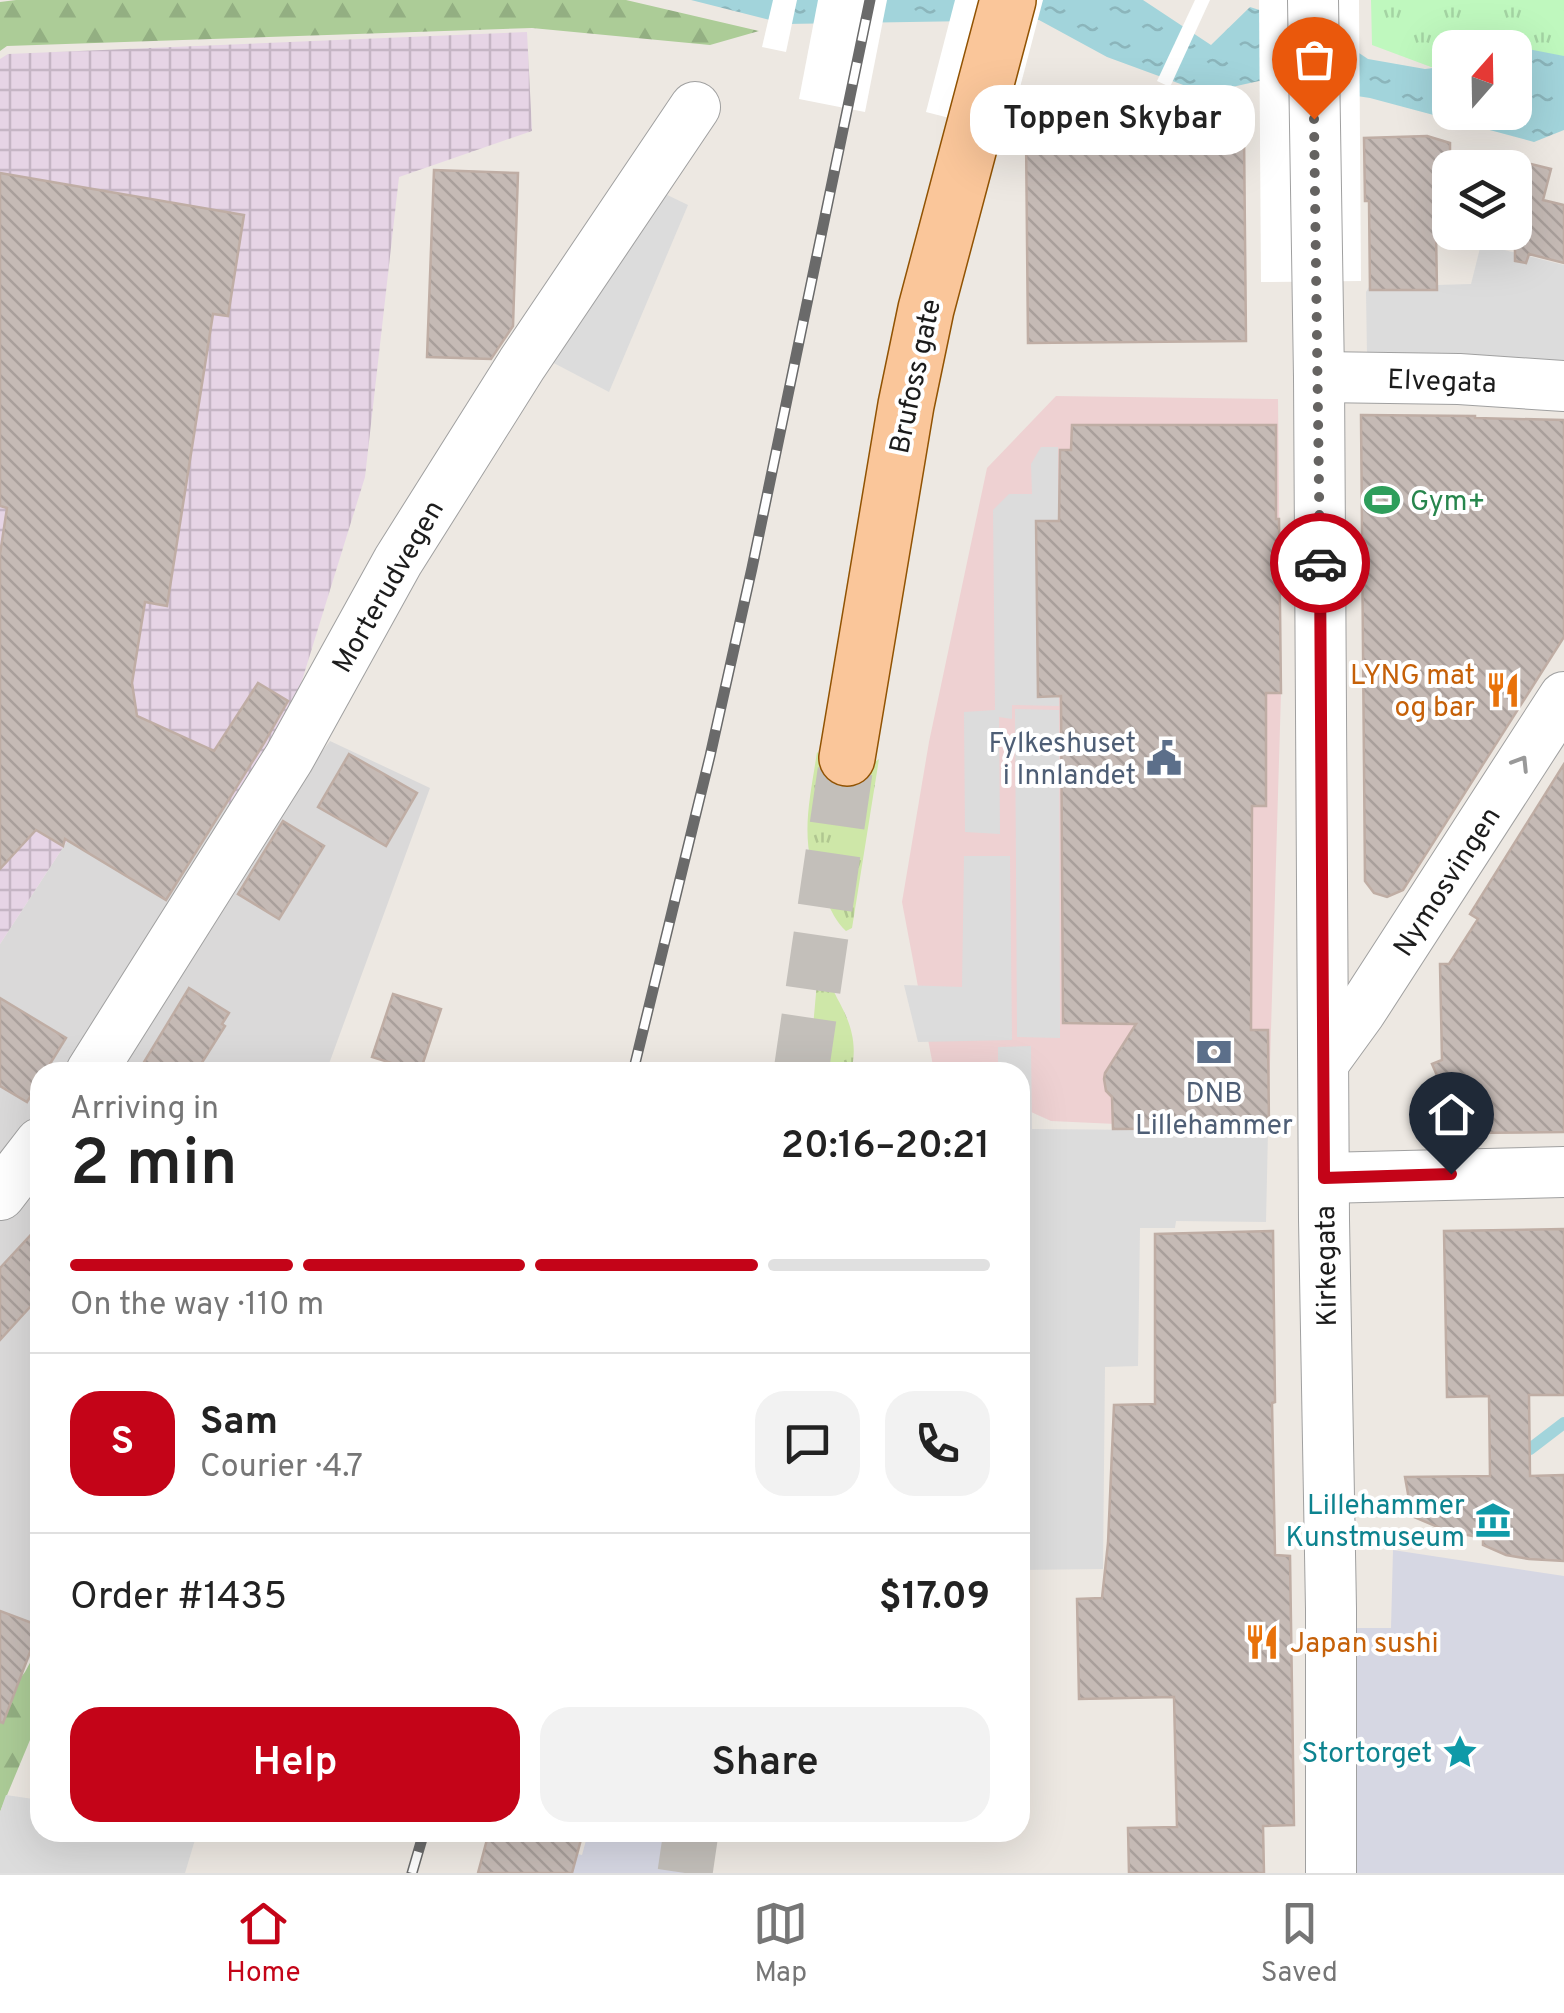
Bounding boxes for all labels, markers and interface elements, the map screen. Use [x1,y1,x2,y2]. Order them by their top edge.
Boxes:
pin [1272,17,1357,120]
north arrow [1432,30,1532,130]
map controls [1432,30,1532,250]
icon: bag [1287,32,1342,87]
callout: Toppen Skybar [969,84,1254,154]
text: Toppen Skybar [1003,100,1222,140]
button: layers [1432,150,1532,250]
street label: Brufoss gate [883,296,951,457]
street label: Elvegata [1387,363,1497,403]
sports icon: Gym+ [1363,481,1401,519]
place label: Gym+ [1410,485,1486,521]
street label: Morterudvegen [326,495,454,680]
courier [1270,513,1370,613]
icon: car [1293,536,1348,591]
place label: LYNG mat og bar [1350,659,1475,727]
restaurant icon: LYNG mat og bar [1484,671,1522,709]
place label: Fylkeshuset i Innlandet [988,727,1136,795]
public building icon: Fylkeshuset i Innlandet [1145,739,1183,777]
one-way arrow [1509,756,1528,774]
street label: Nymosvingen [1387,801,1510,964]
bank icon: DNB Lillehammer [1195,1033,1233,1071]
pin [1409,1072,1494,1175]
place label: DNB Lillehammer [1135,1077,1293,1145]
icon: home [1424,1087,1479,1142]
text: Arriving in [70,1090,219,1130]
text: 20:16–20:21 [781,1123,990,1172]
text: 2 min [70,1126,238,1208]
street label: Kirkegata [1309,1205,1347,1327]
text: On the way · 110 m [70,1286,324,1326]
button: chat [755,1391,860,1496]
button: phone [885,1391,990,1496]
text: Sam [200,1399,278,1448]
text: S [111,1419,134,1468]
text: Courier · 4.7 [200,1448,363,1488]
place label: Lillehammer Kunstmuseum [1286,1489,1465,1557]
museum icon: Lillehammer Kunstmuseum [1474,1501,1512,1539]
text: Order #1435 [70,1574,287,1623]
text: $17.09 [879,1574,990,1623]
restaurant icon: Japan sushi [1243,1623,1281,1661]
place label: Japan sushi [1290,1627,1439,1663]
button: Help [70,1707,520,1822]
button: Share [540,1707,990,1822]
place icon: Stortorget [1441,1733,1479,1771]
place label: Stortorget [1301,1737,1432,1773]
tab: Home [226,1896,301,1992]
tab: Map [753,1896,808,1992]
tab: Saved [1261,1896,1338,1992]

